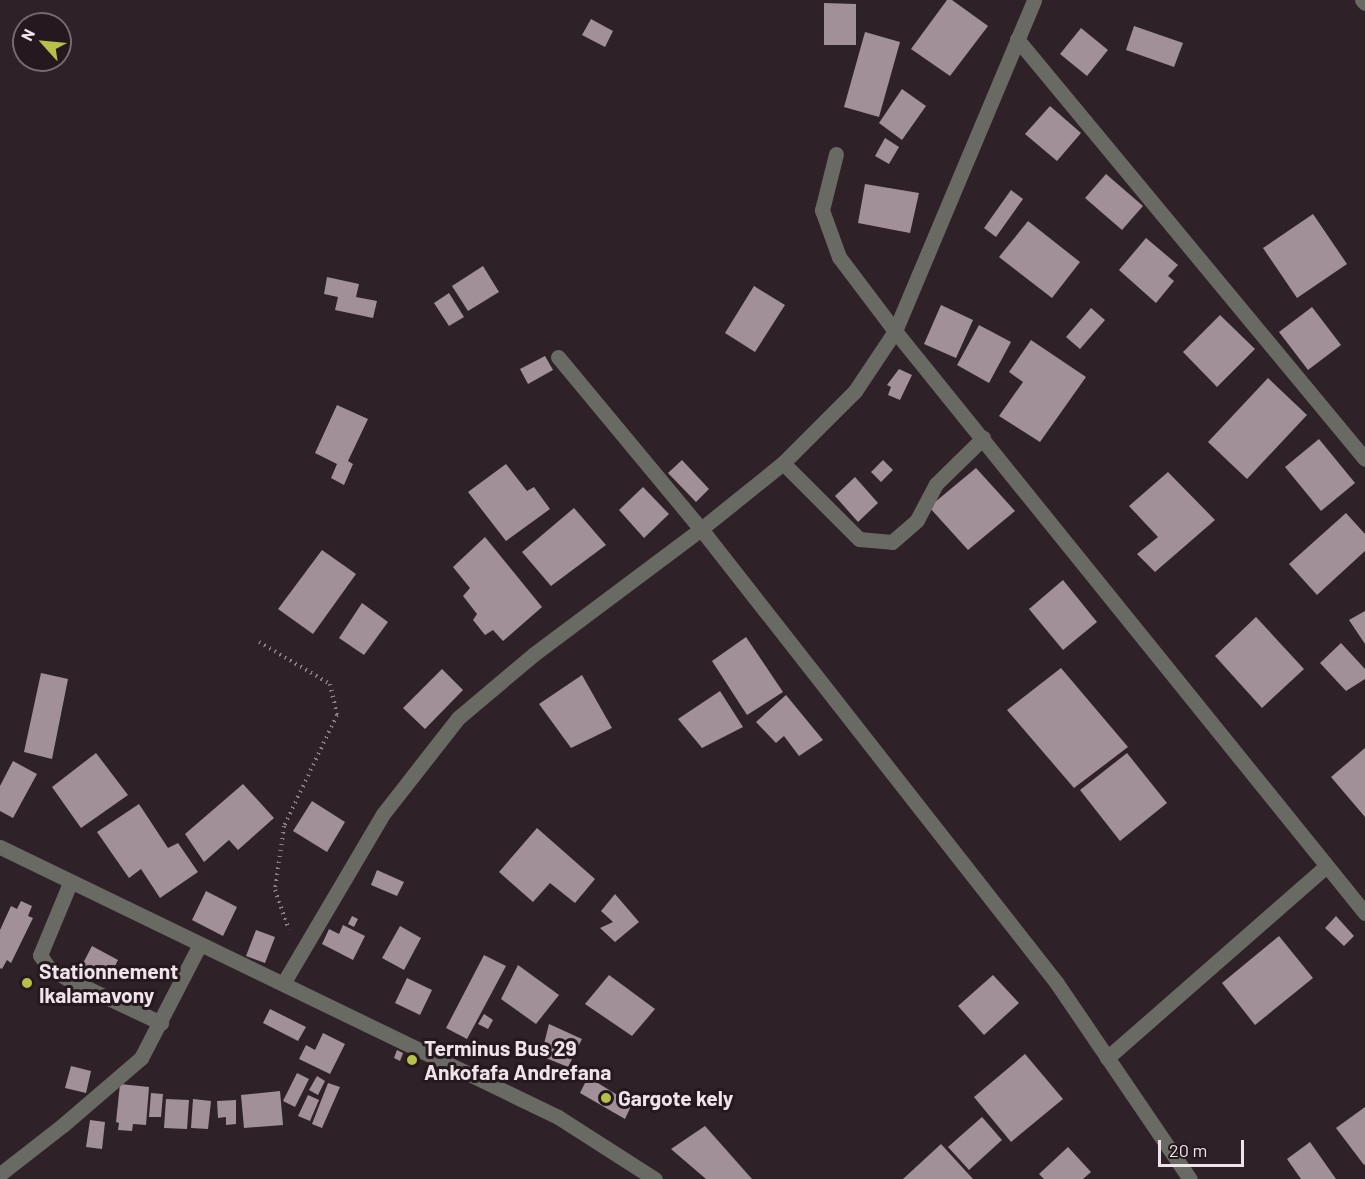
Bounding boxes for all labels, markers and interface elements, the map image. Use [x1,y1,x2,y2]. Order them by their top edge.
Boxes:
north arrow [12,12,72,72]
text: N [16,25,38,44]
place label: Stationnement Ikalamavony [39,958,178,1008]
marker: Stationnement Ikalamavony [20,976,34,990]
place label: Terminus Bus 29 Ankofafa Andrefana [424,1035,611,1085]
marker: Terminus Bus 29 Ankofafa Andrefana [405,1053,419,1067]
place label: Gargote kely [618,1085,733,1111]
marker: Gargote kely [599,1091,613,1105]
scale bar [1161,1128,1246,1166]
text: 20 m [1169,1139,1207,1161]

